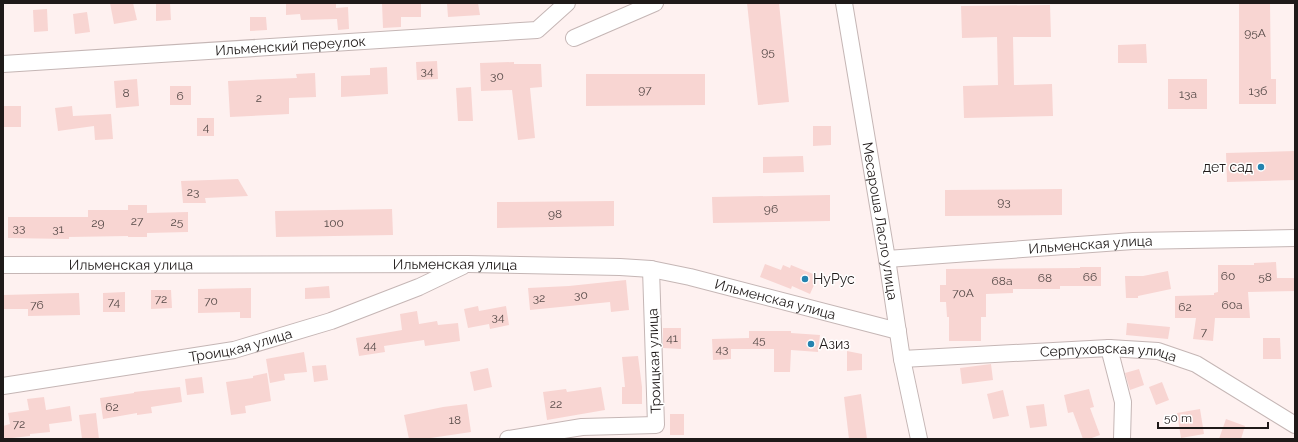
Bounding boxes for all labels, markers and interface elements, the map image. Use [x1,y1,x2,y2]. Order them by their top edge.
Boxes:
house number: 95А [1244,26,1266,40]
street label: Ильменский переулок [215,33,366,58]
house number: 95 [761,45,775,59]
house number: 34 [421,64,434,78]
house number: 30 [490,69,504,83]
house number: 97 [638,83,652,97]
house number: 13б [1249,84,1267,98]
house number: 8 [122,86,130,100]
house number: 13а [1179,87,1197,101]
house number: 6 [176,89,184,103]
house number: 2 [256,91,262,105]
house number: 4 [203,120,210,134]
street label: Месароша Ласло улица [859,141,901,301]
place label: дет сад [1203,159,1253,175]
marker: дет сад [1256,162,1266,172]
house number: 23 [187,185,199,199]
house number: 93 [997,195,1011,209]
house number: 96 [764,202,778,216]
house number: 98 [548,207,562,221]
house number: 27 [131,214,144,228]
house number: 25 [171,215,184,229]
house number: 29 [91,216,105,230]
house number: 100 [324,216,344,230]
house number: 33 [13,221,25,235]
house number: 31 [52,222,64,236]
street label: Ильменская улица [1028,233,1153,257]
street label: Ильменская улица [393,256,517,273]
street label: Ильменская улица [69,257,193,273]
house number: 60 [1221,269,1235,283]
house number: 66 [1083,270,1097,284]
house number: 58 [1258,270,1272,284]
place label: НуРус [813,271,855,287]
house number: 68 [1038,271,1052,285]
marker: НуРус [800,274,810,284]
house number: 68а [992,274,1012,288]
street label: Ильменская улица [713,276,837,323]
house number: 70А [952,286,974,300]
house number: 30 [574,288,588,302]
house number: 32 [533,291,545,305]
house number: 72 [155,292,167,306]
house number: 70 [204,294,218,308]
house number: 74 [108,295,121,309]
house number: 76 [30,298,44,312]
house number: 60а [1221,298,1243,312]
house number: 62 [1178,300,1192,314]
street label: Троицкая улица [644,308,664,414]
house number: 34 [492,310,505,324]
street label: Троицкая улица [188,325,294,365]
house number: 7 [1201,325,1208,339]
house number: 41 [666,331,678,345]
house number: 45 [752,333,766,347]
place label: Азиз [819,336,850,352]
house number: 44 [363,338,377,352]
marker: Азиз [806,339,816,349]
street label: Серпуховская улица [1040,340,1179,365]
house number: 43 [716,342,728,356]
house number: 22 [550,397,562,411]
house number: 62 [105,400,119,414]
scale bar [1158,404,1268,430]
text: 50 m [1164,411,1192,425]
house number: 18 [449,413,461,427]
house number: 72 [13,417,25,431]

